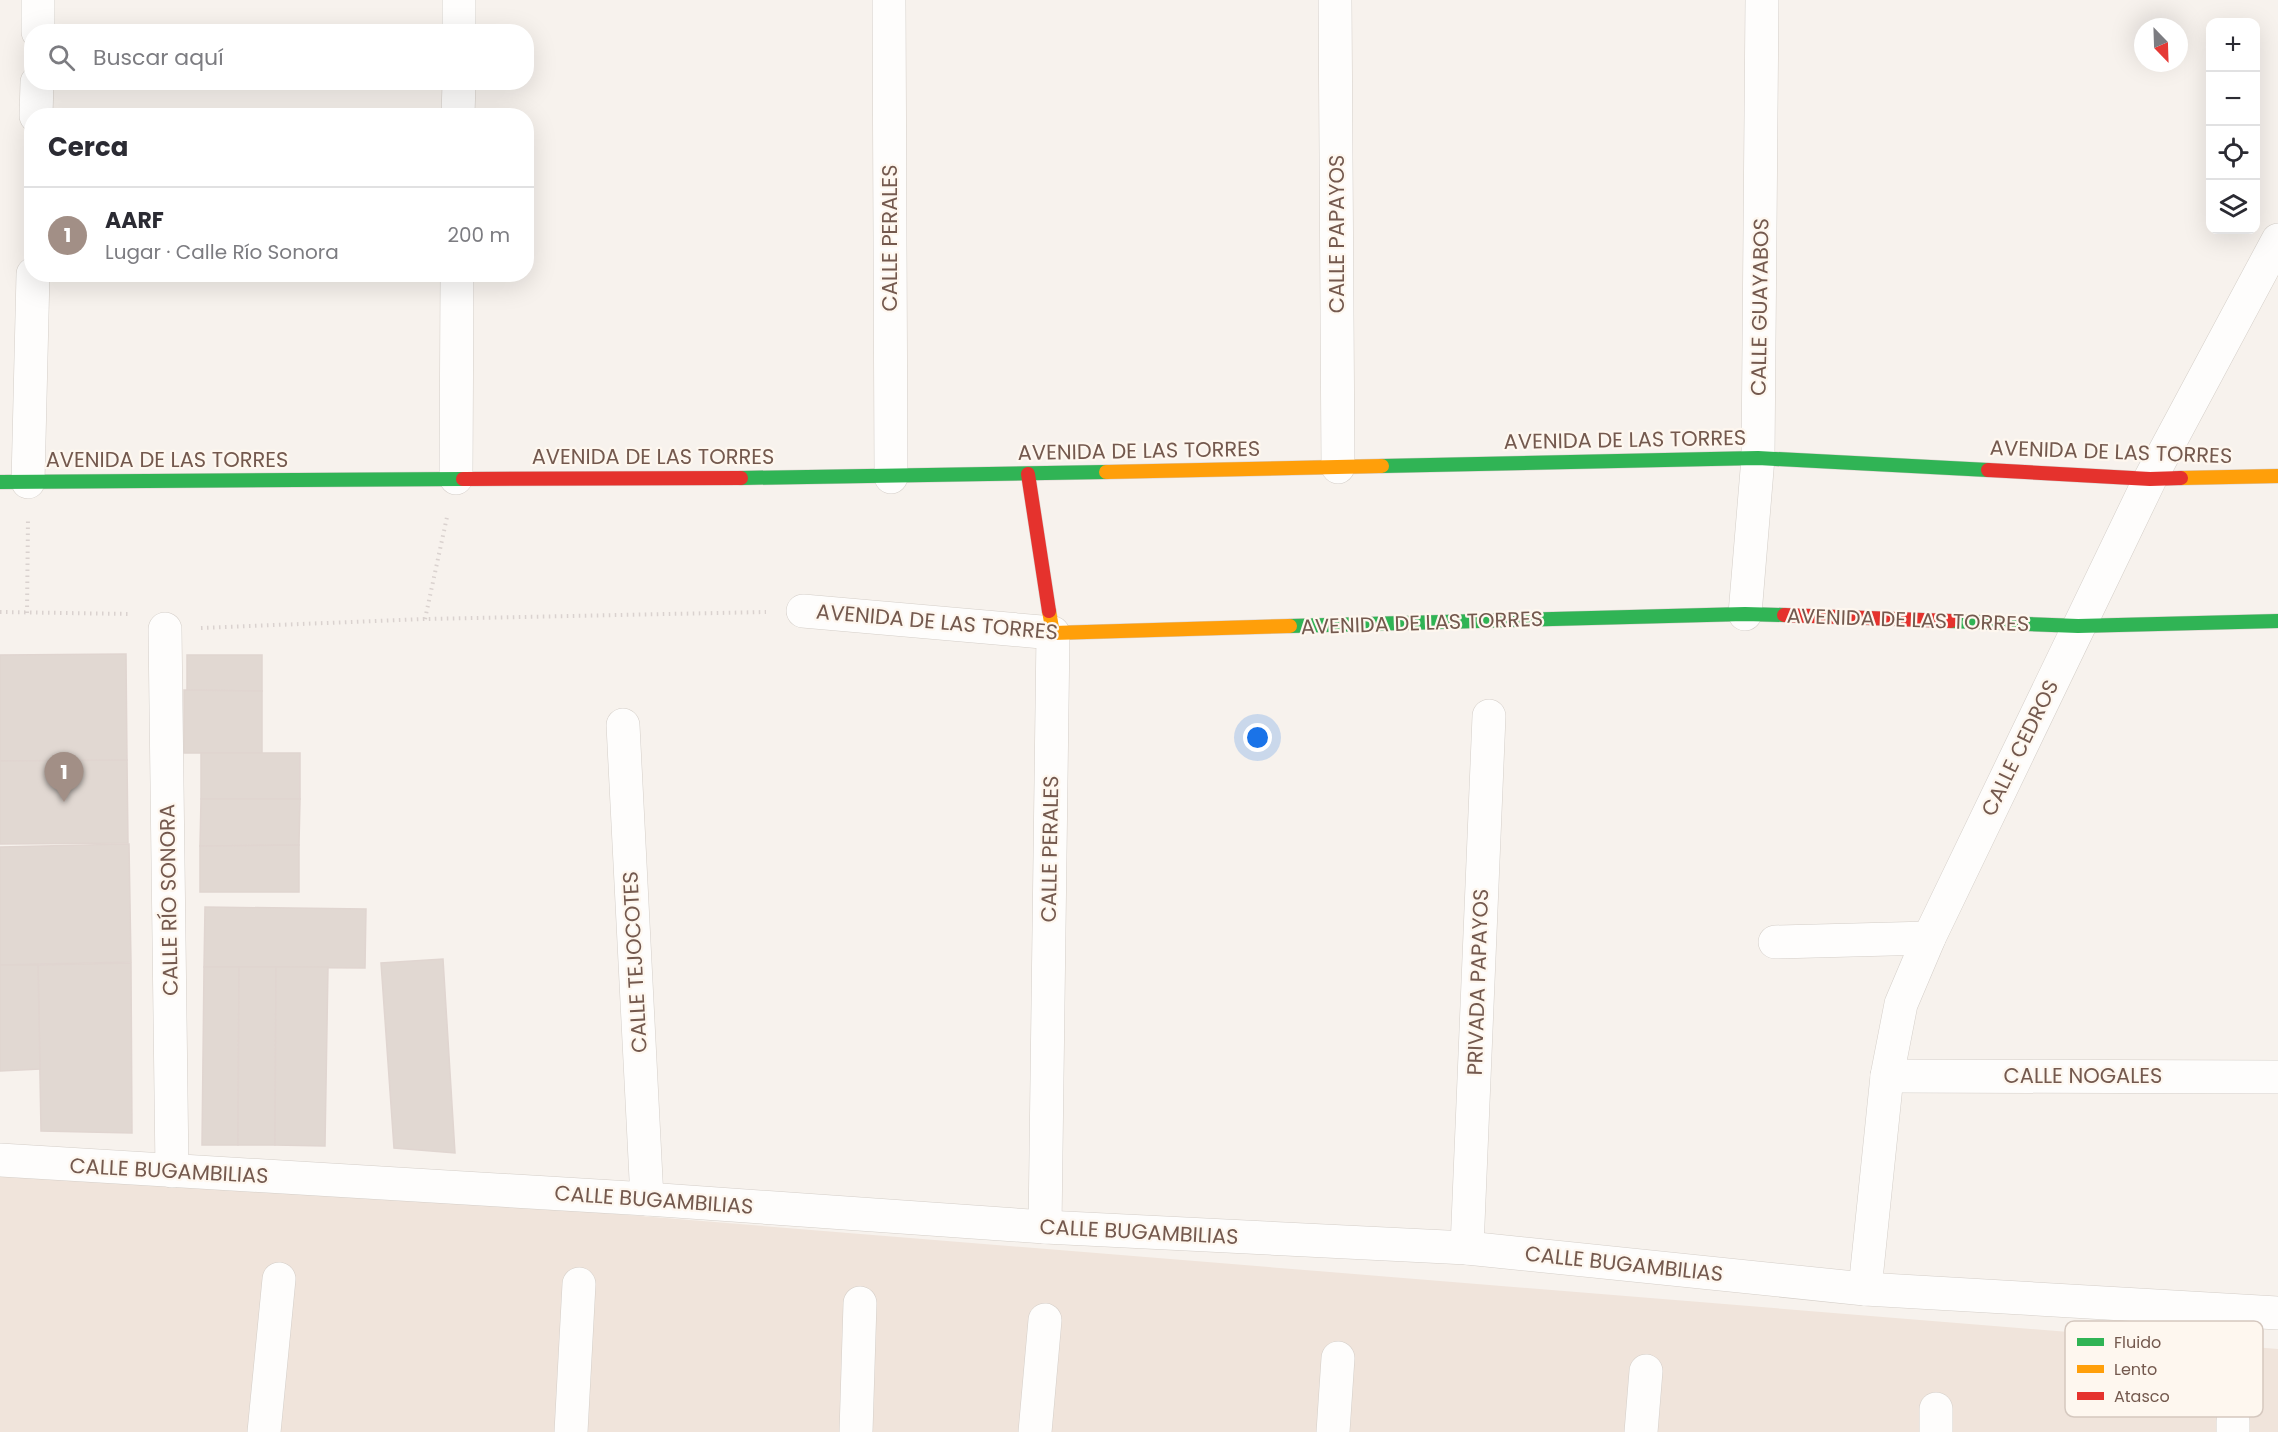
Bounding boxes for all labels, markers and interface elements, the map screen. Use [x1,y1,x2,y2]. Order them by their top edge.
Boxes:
north arrow [2134,18,2188,72]
map controls [2206,18,2260,234]
button: + [2206,18,2260,72]
search box [24,24,534,90]
icon: search [45,41,78,74]
text: Buscar aquí [93,42,224,73]
button: − [2206,72,2260,126]
button: locate [2206,126,2260,180]
text: Cerca [48,129,128,165]
street label: CALLE PAPAYOS [1322,155,1351,313]
street label: CALLE PERALES [875,165,904,311]
button: layers [2206,180,2260,234]
text: AARF [105,205,164,236]
street label: CALLE GUAYABOS [1743,218,1776,396]
text: 1 [64,221,71,249]
text: 200 m [447,221,510,249]
text: Lugar · Calle Río Sonora [105,238,339,266]
street label: AVENIDA DE LAS TORRES [1503,423,1747,456]
street label: AVENIDA DE LAS TORRES [1989,433,2233,470]
street label: AVENIDA DE LAS TORRES [1017,434,1261,467]
street label: AVENIDA DE LAS TORRES [532,442,774,471]
street label: AVENIDA DE LAS TORRES [46,445,288,474]
street label: AVENIDA DE LAS TORRES [815,596,1059,647]
street label: AVENIDA DE LAS TORRES [1786,601,2030,638]
street label: AVENIDA DE LAS TORRES [1300,604,1544,641]
street label: CALLE CEDROS [1974,675,2065,821]
your location [1243,723,1272,752]
pin: 1 [44,752,84,802]
street label: CALLE PERALES [1034,775,1065,923]
street label: CALLE RÍO SONORA [152,804,185,996]
street label: CALLE TEJOCOTES [615,870,654,1054]
street label: PRIVADA PAPAYOS [1460,888,1495,1076]
street label: CALLE NOGALES [2004,1061,2162,1090]
street label: CALLE BUGAMBILIAS [69,1151,269,1190]
street label: CALLE BUGAMBILIAS [554,1178,754,1221]
street label: CALLE BUGAMBILIAS [1039,1212,1239,1251]
street label: CALLE BUGAMBILIAS [1523,1239,1725,1288]
legend [2065,1321,2263,1417]
text: Fluido [2114,1331,2161,1354]
text: Lento [2114,1358,2157,1381]
text: Atasco [2114,1385,2170,1408]

